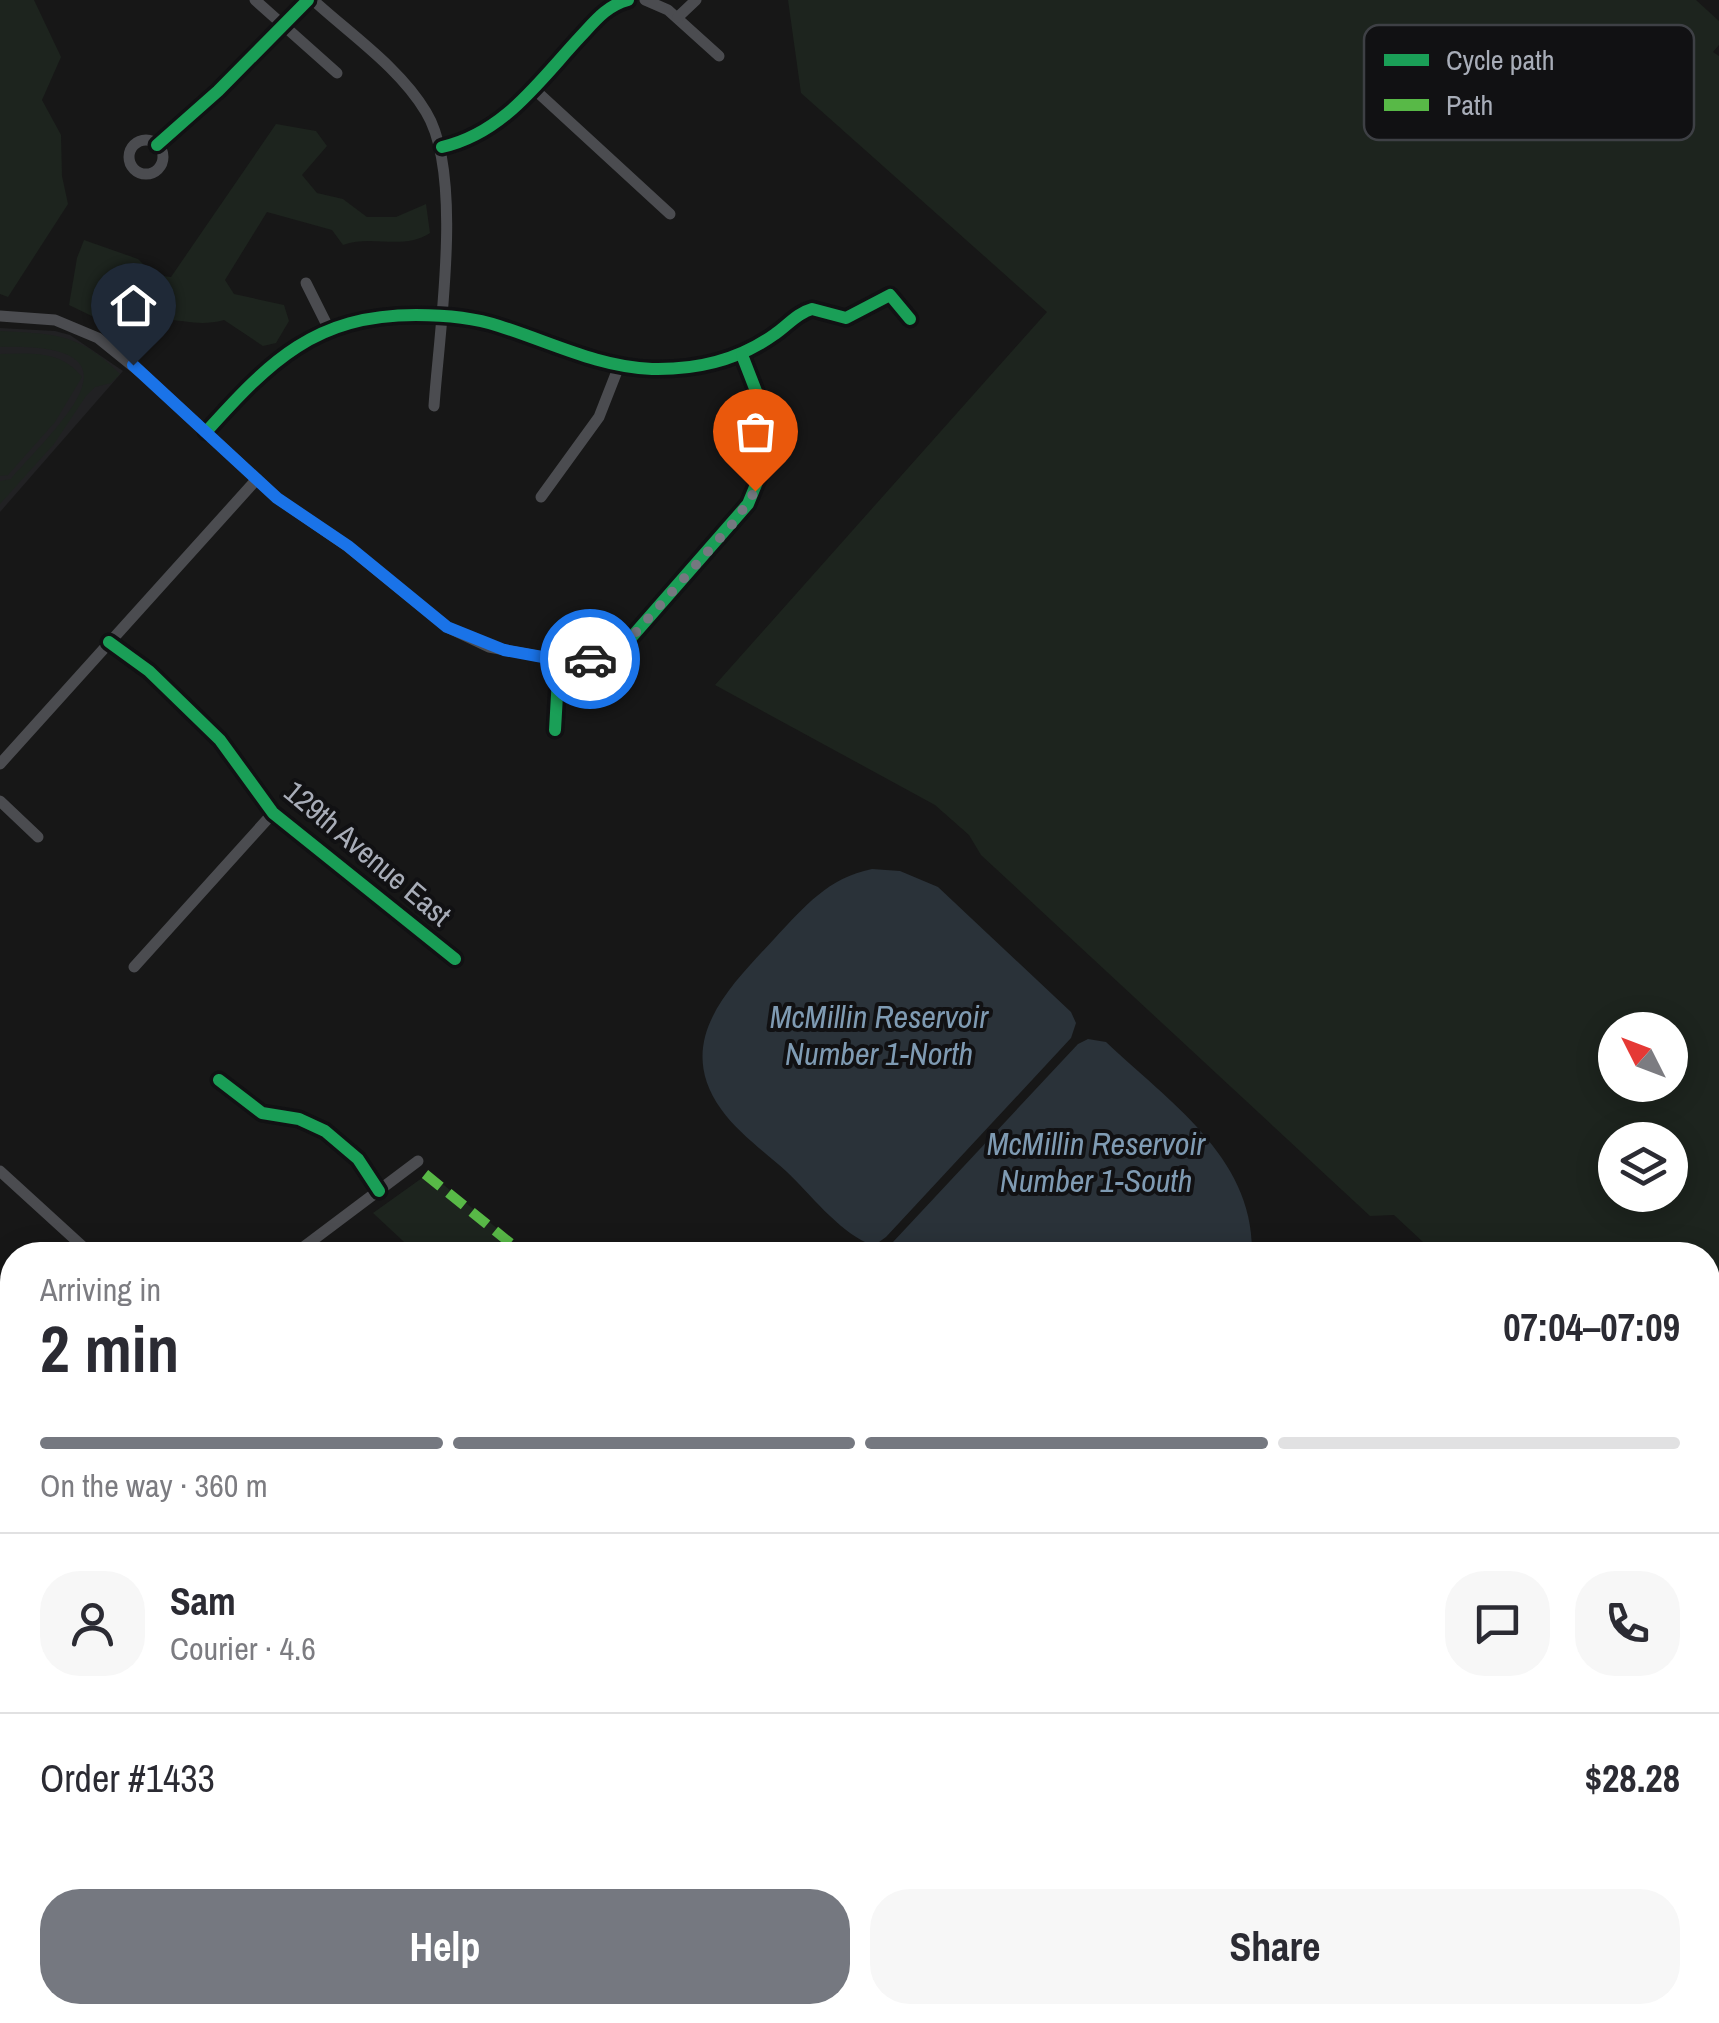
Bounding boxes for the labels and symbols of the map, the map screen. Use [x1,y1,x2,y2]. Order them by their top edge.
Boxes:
legend [1364,25,1694,140]
text: Cycle path [1446,41,1554,79]
text: Path [1446,86,1493,124]
pin [91,263,176,366]
pin [713,389,798,492]
courier [540,609,640,709]
street label: 129th Avenue East [276,771,460,935]
water label: McMillin Reservoir Number 1-North [770,995,990,1075]
north arrow [1598,1012,1688,1102]
water label: McMillin Reservoir Number 1-South [987,1122,1207,1202]

